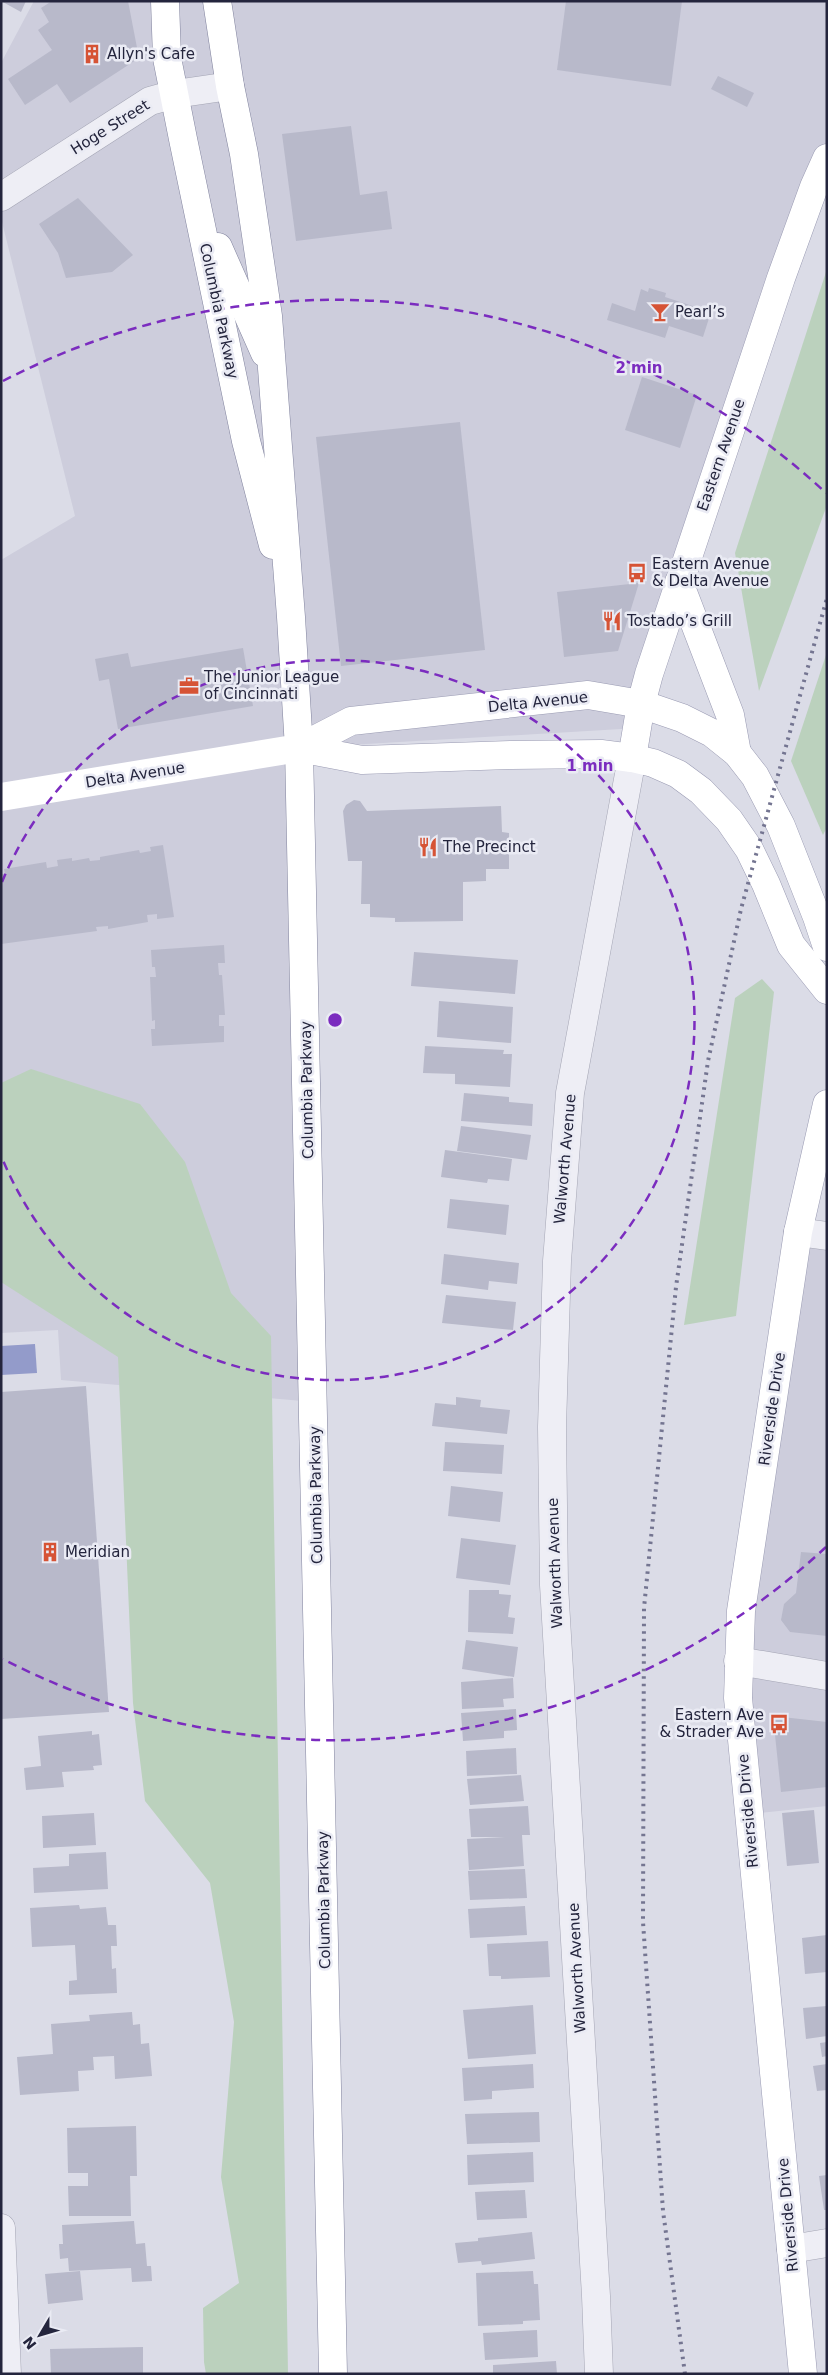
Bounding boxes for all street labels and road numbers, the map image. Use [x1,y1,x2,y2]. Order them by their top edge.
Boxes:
street label: Hoge Street [67,96,153,158]
street label: Columbia Parkway [196,241,242,381]
street label: Eastern Avenue [693,397,749,513]
street label: Delta Avenue [487,688,589,716]
street label: Delta Avenue [84,758,186,792]
street label: Columbia Parkway [297,1021,317,1159]
street label: Walworth Avenue [550,1093,580,1225]
street label: Riverside Drive [755,1351,789,1467]
street label: Columbia Parkway [306,1426,326,1564]
street label: Walworth Avenue [544,1497,566,1629]
street label: Riverside Drive [734,1753,762,1869]
street label: Columbia Parkway [314,1831,334,1969]
street label: Walworth Avenue [565,1902,589,2034]
street label: Riverside Drive [774,2157,802,2273]

